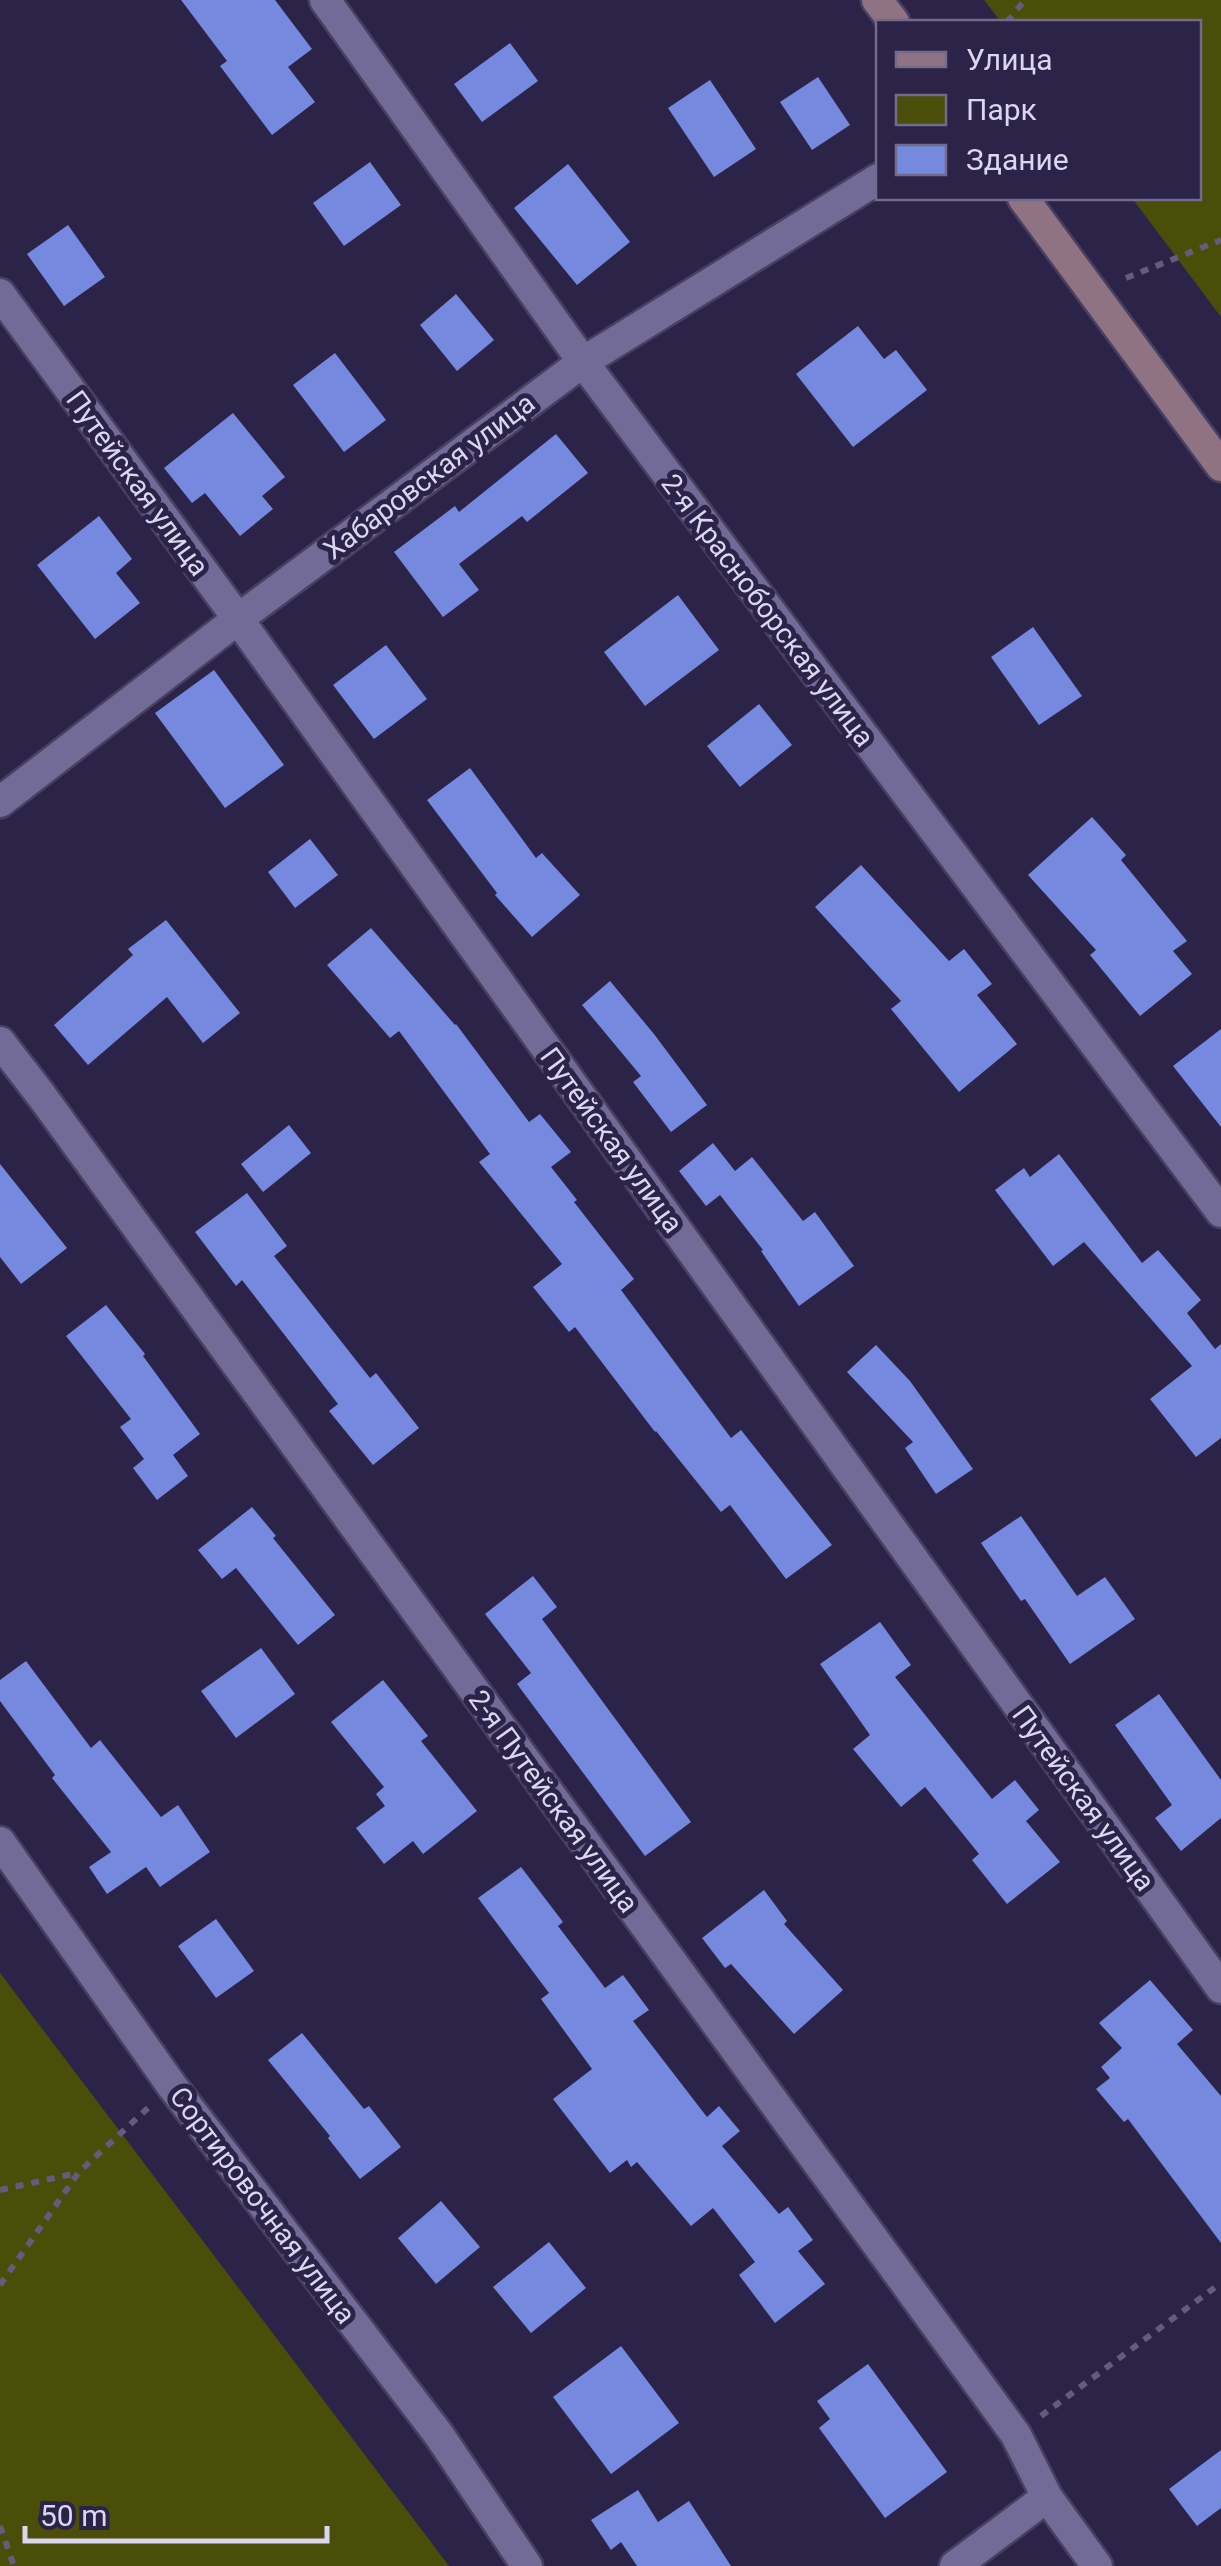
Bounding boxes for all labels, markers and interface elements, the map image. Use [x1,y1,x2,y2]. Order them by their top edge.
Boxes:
legend [876,20,1201,200]
text: Улица [966,42,1053,77]
text: Парк [966,92,1037,127]
text: Здание [966,142,1069,177]
street label: Путейская улица [59,384,216,582]
street label: Хабаровская улица [317,386,541,566]
street label: 2-я Красноборская улица [654,468,881,753]
street label: Путейская улица [533,1041,690,1239]
street label: 2-я Путейская улица [462,1684,645,1919]
street label: Путейская улица [1005,1699,1162,1897]
street label: Сортировочная улица [163,2080,362,2330]
scale bar [25,2481,328,2543]
text: 50 m [40,2498,107,2533]

